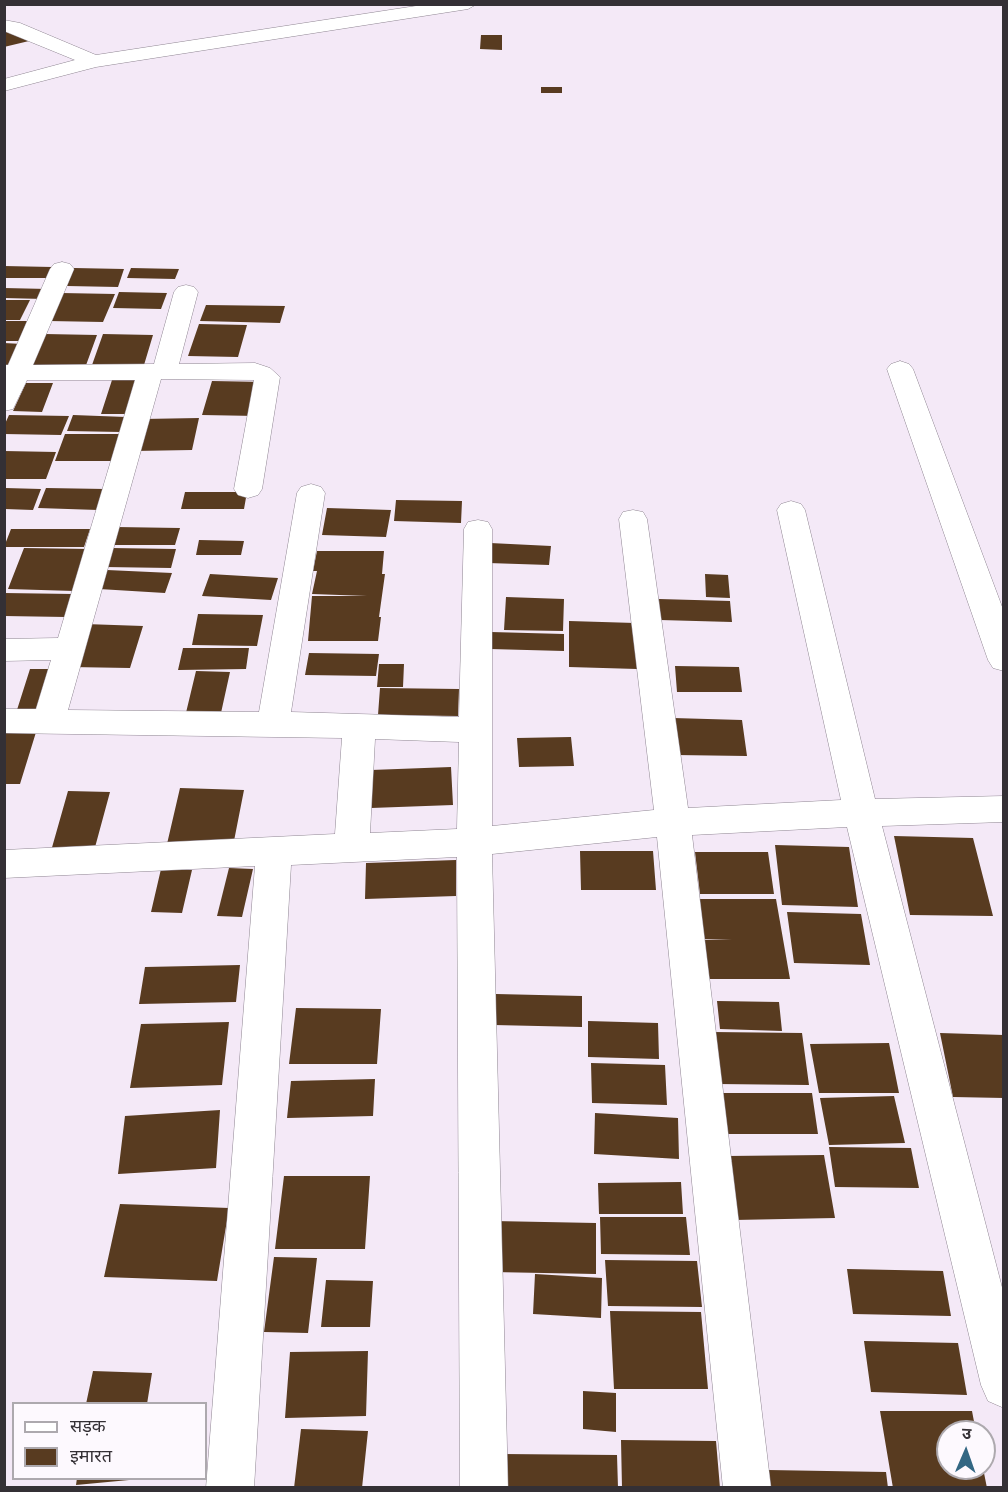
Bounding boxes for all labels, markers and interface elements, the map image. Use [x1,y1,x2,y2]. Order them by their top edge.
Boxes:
legend [12,1402,207,1480]
text: सड़क [70,1415,106,1437]
north arrow [936,1420,996,1480]
text: उ [962,1424,972,1443]
text: इमारत [70,1445,112,1467]

